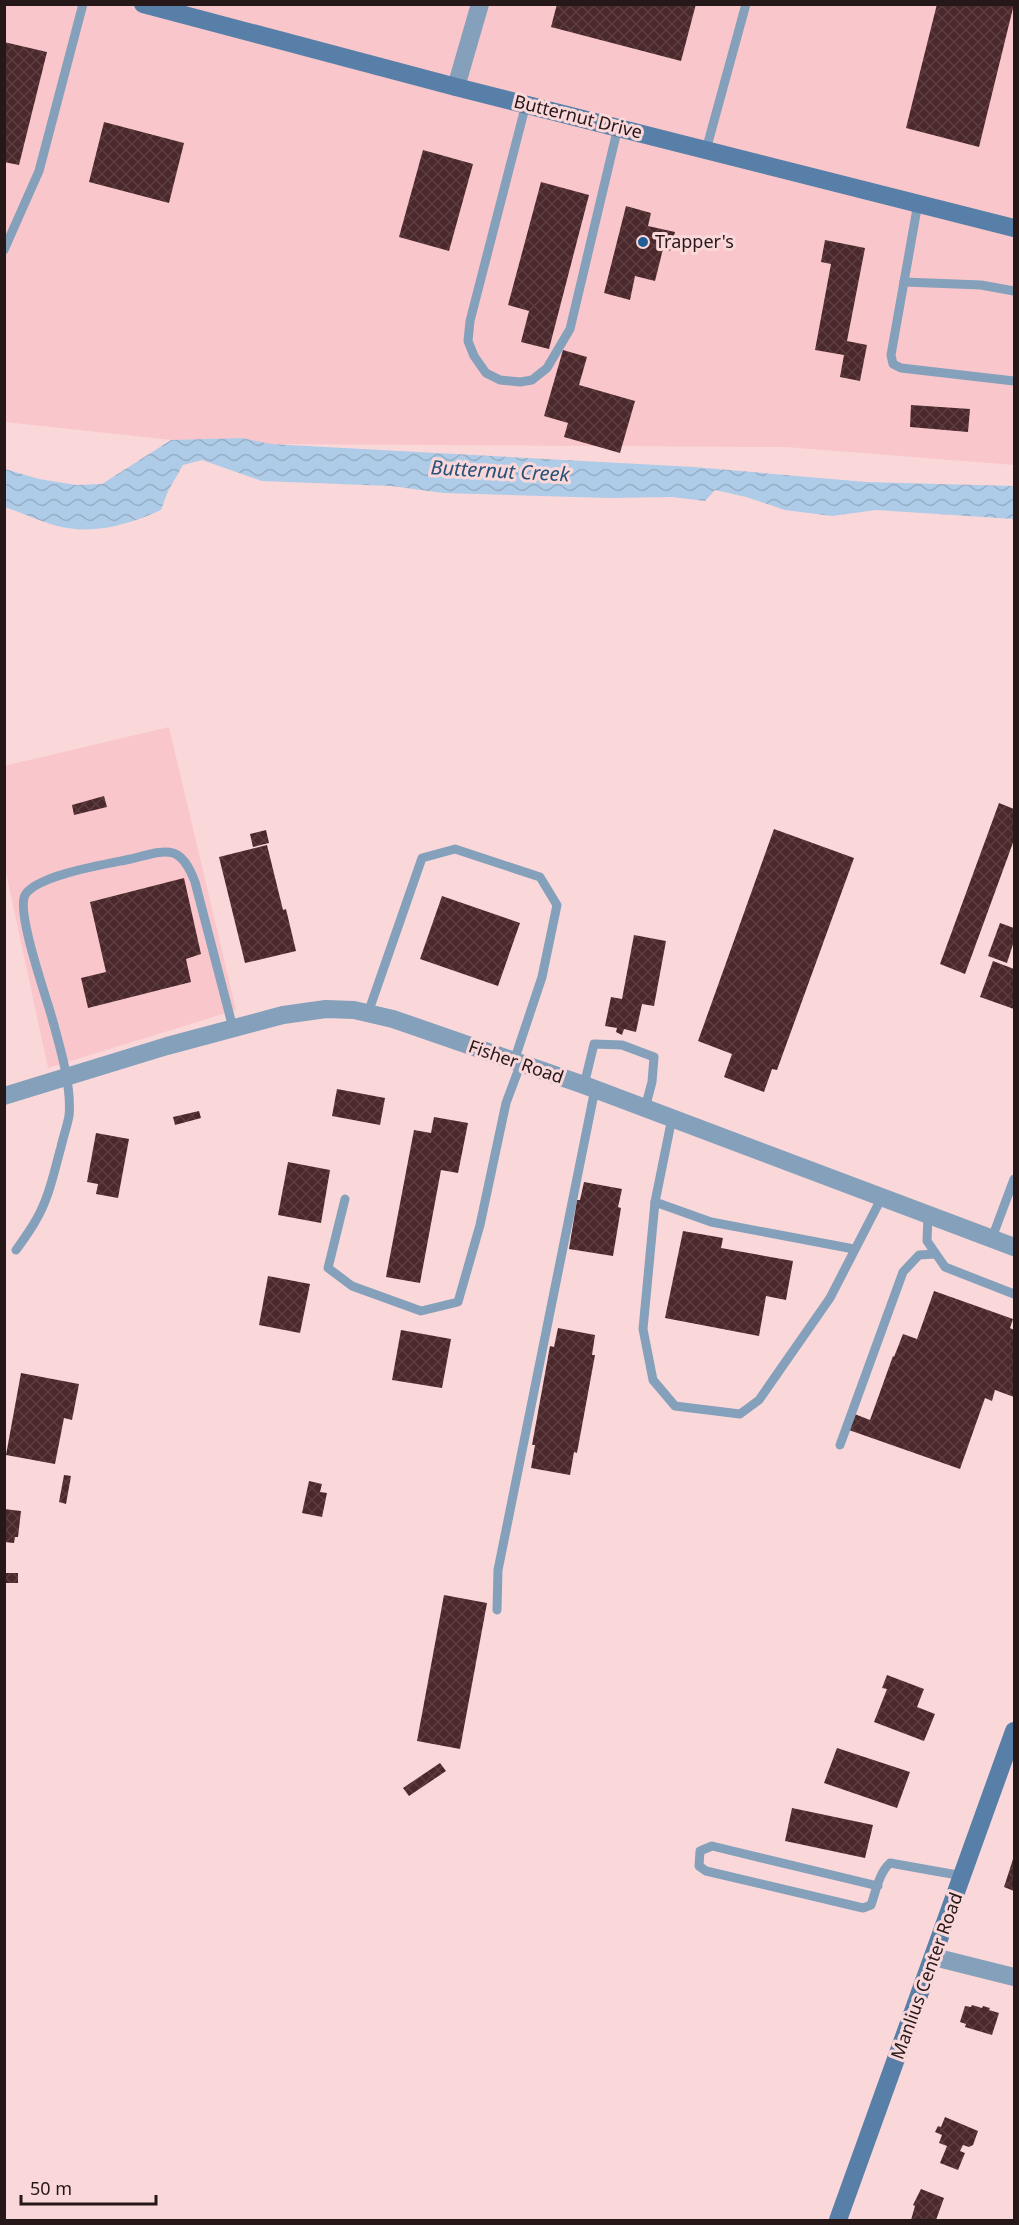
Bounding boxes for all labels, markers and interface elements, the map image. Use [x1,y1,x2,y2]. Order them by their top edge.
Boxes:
street label: Butternut Drive [512,88,645,144]
place label: Trapper's [655,229,734,253]
marker: Trapper's [636,235,650,249]
water label: Butternut Creek [430,453,571,488]
street label: Fisher Road [465,1034,567,1089]
street label: Manlius Center Road [885,1889,967,2062]
scale bar [21,2168,156,2206]
text: 50 m [30,2176,72,2200]

